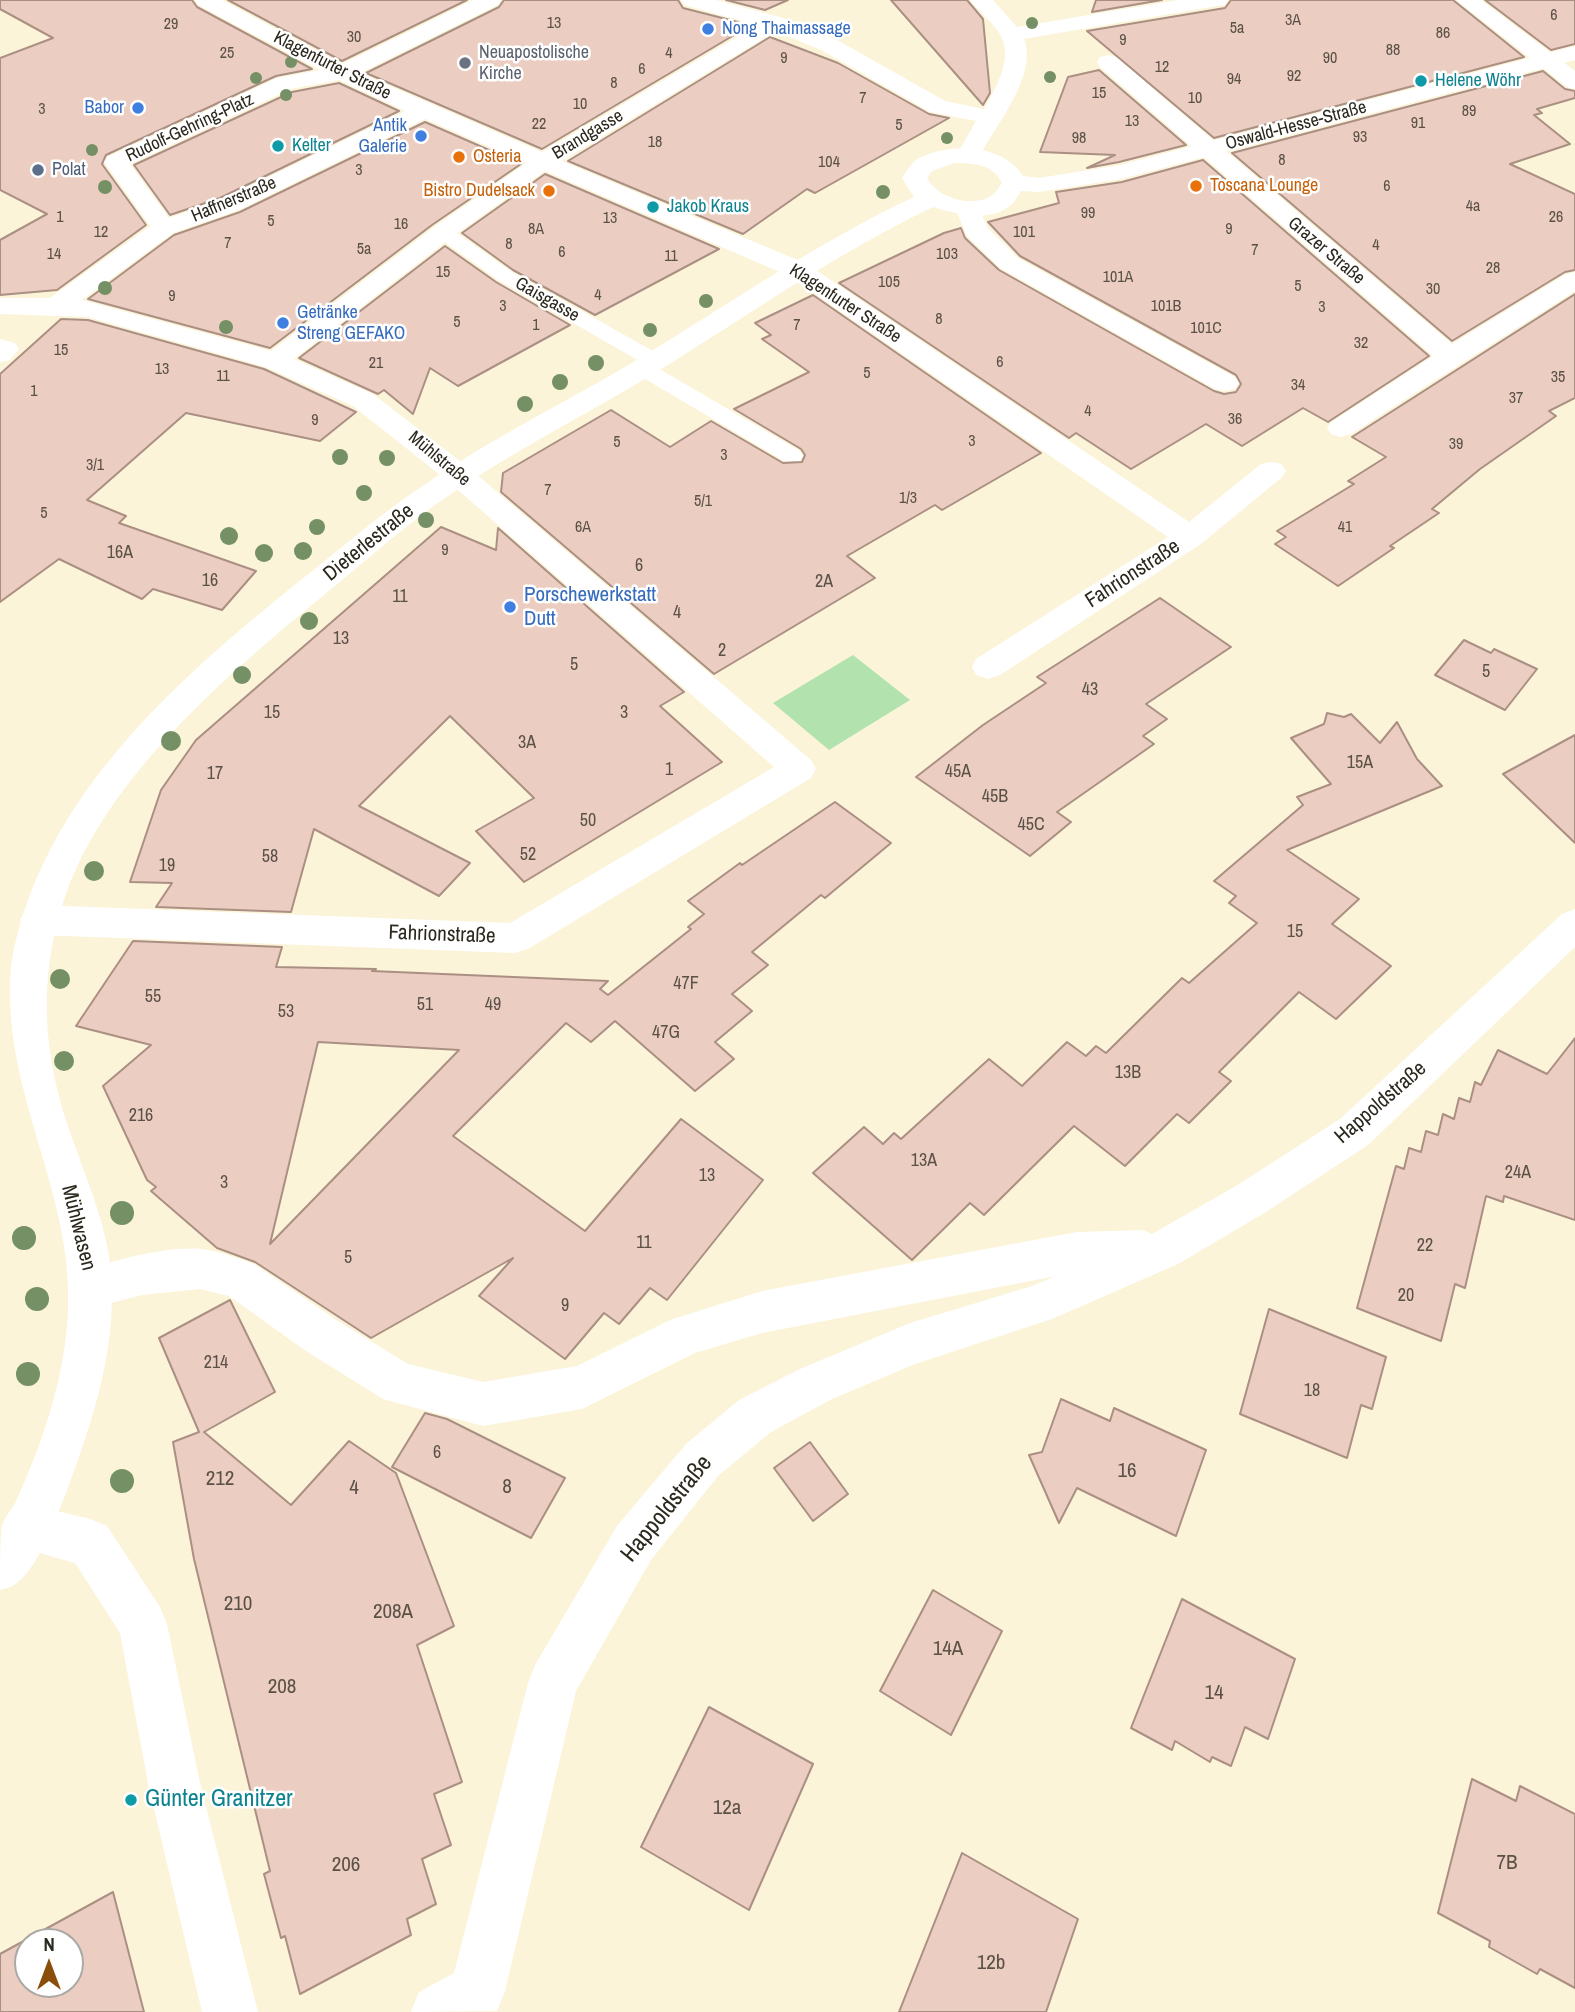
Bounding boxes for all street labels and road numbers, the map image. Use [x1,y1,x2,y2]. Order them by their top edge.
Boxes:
street label: Klagenfurter Straße [270,27,394,105]
street label: Rudolf-Gehring-Platz [123,89,257,167]
street label: Oswald-Hesse-Straße [1223,97,1369,155]
street label: Brandgasse [549,105,627,165]
street label: Haffnerstraße [188,172,280,228]
street label: Grazer Straße [1283,213,1369,289]
street label: Klagenfurter Straße [785,260,905,348]
street label: Gaisgasse [511,273,583,327]
street label: Mühlstraße [404,427,474,491]
street label: Dieterlestraße [319,499,419,587]
street label: Fahrionstraße [1081,534,1185,614]
street label: Fahrionstraße [388,921,496,949]
street label: Happoldstraße [1330,1056,1432,1150]
street label: Mühlwasen [55,1183,101,1273]
street label: Happoldstraße [615,1450,719,1568]

